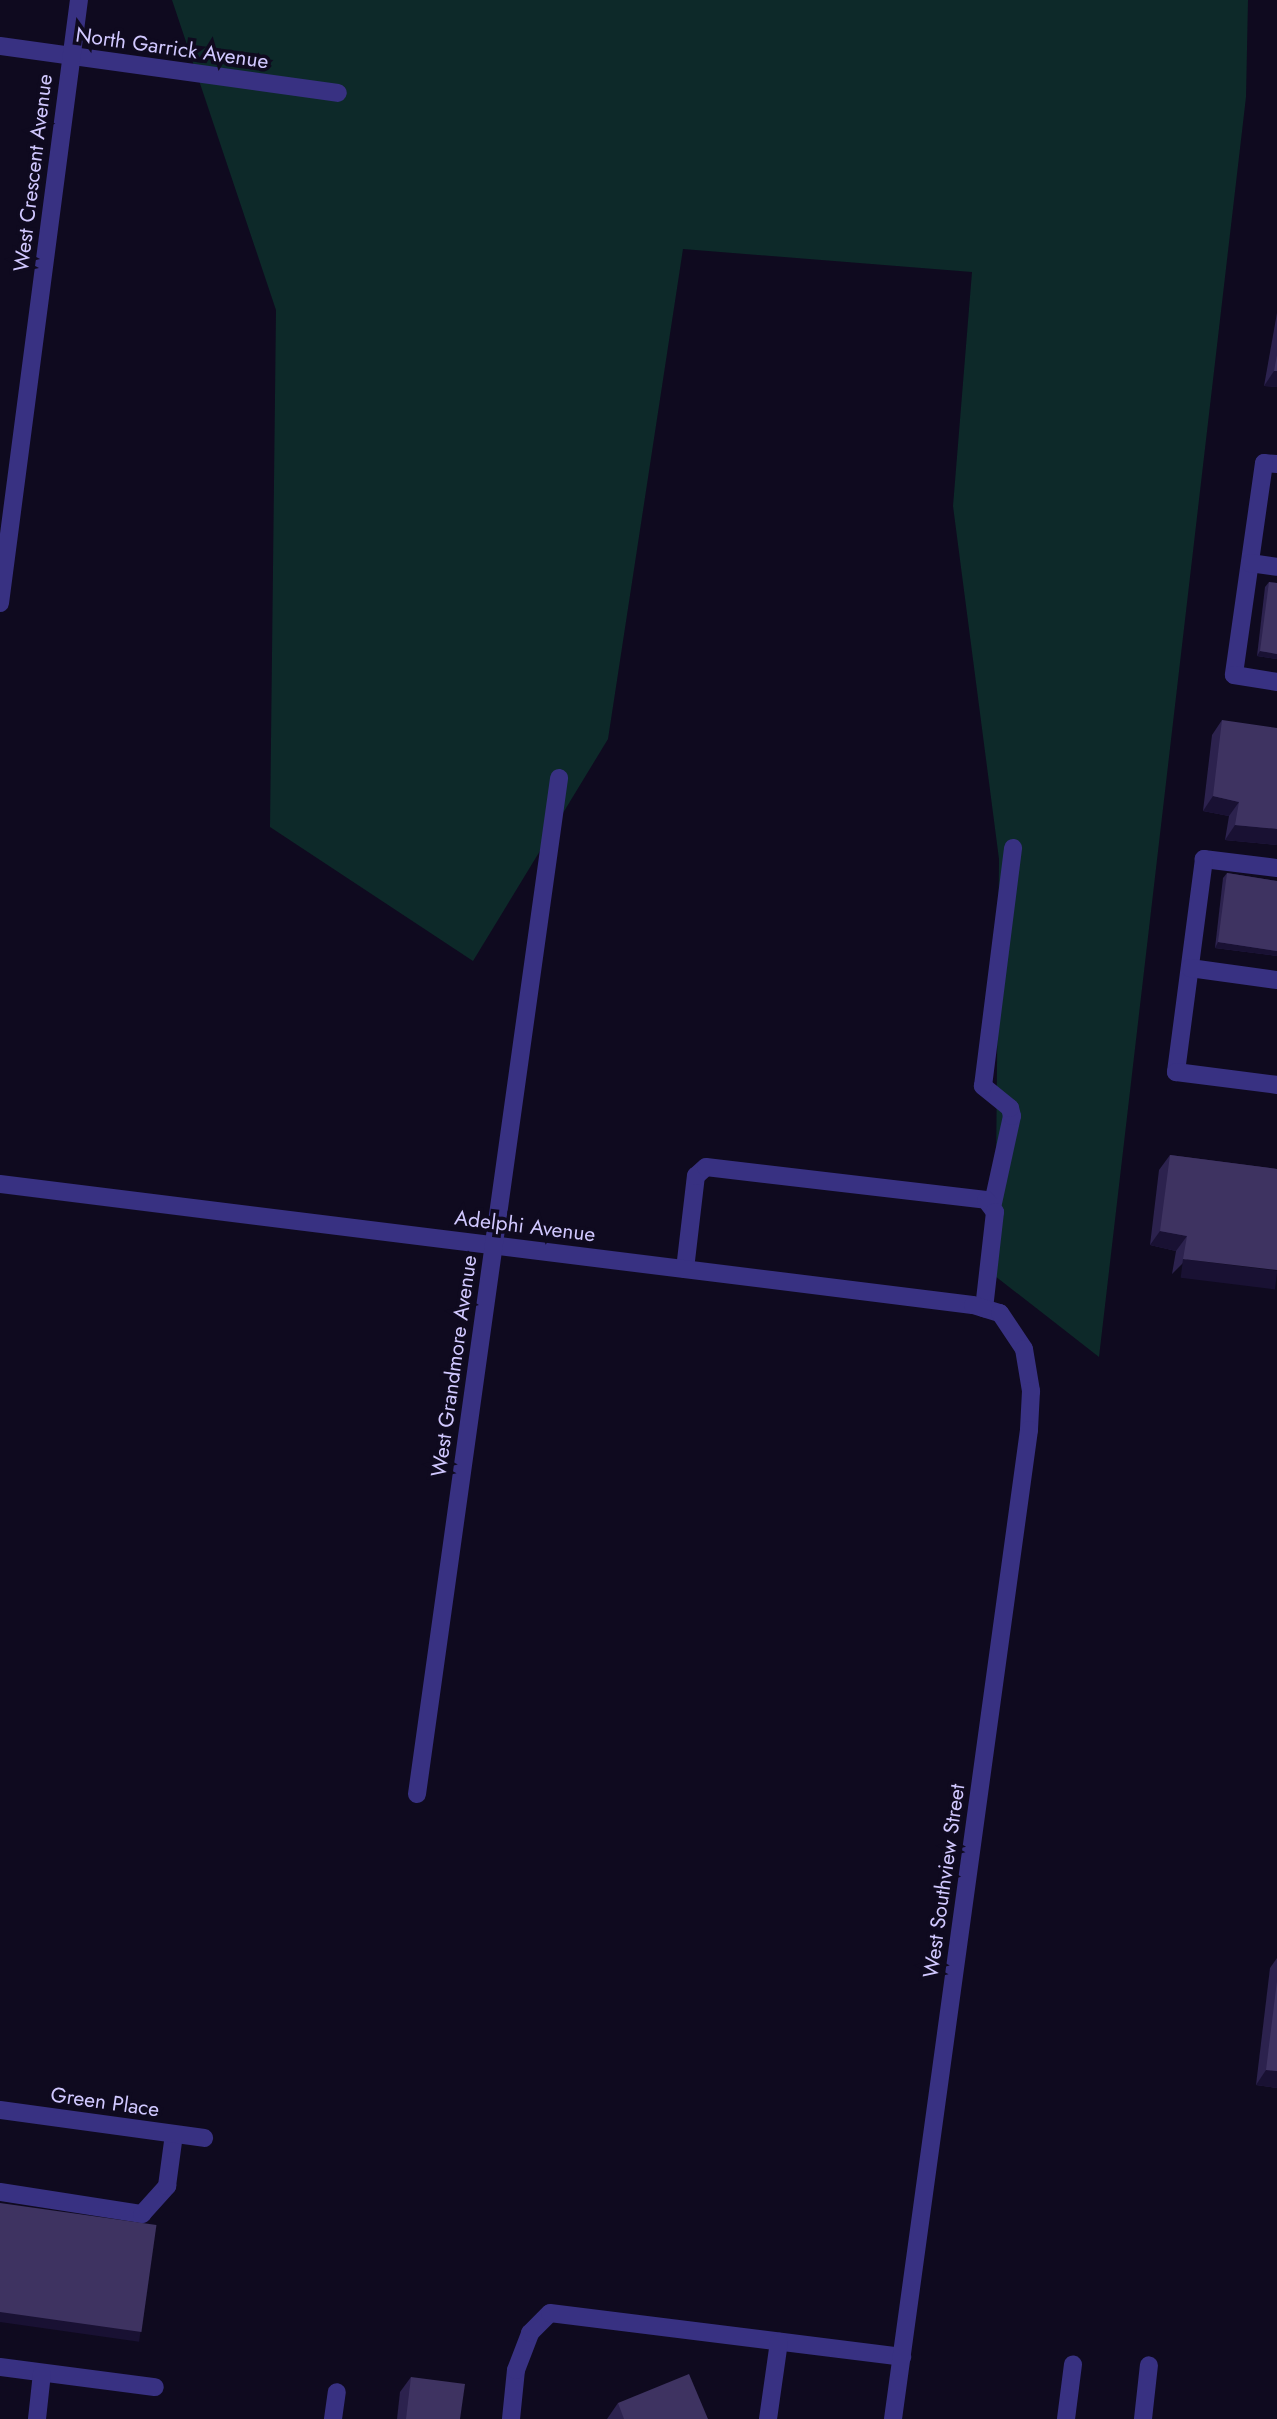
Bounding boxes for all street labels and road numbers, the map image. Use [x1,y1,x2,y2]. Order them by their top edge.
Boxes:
street label: North Garrick Avenue [74,22,270,74]
street label: West Crescent Avenue [8,73,58,273]
street label: Adelphi Avenue [453,1205,597,1247]
street label: West Grandmore Avenue [426,1254,482,1478]
street label: West Southview Street [918,1782,970,1980]
street label: Green Place [49,2082,161,2122]

